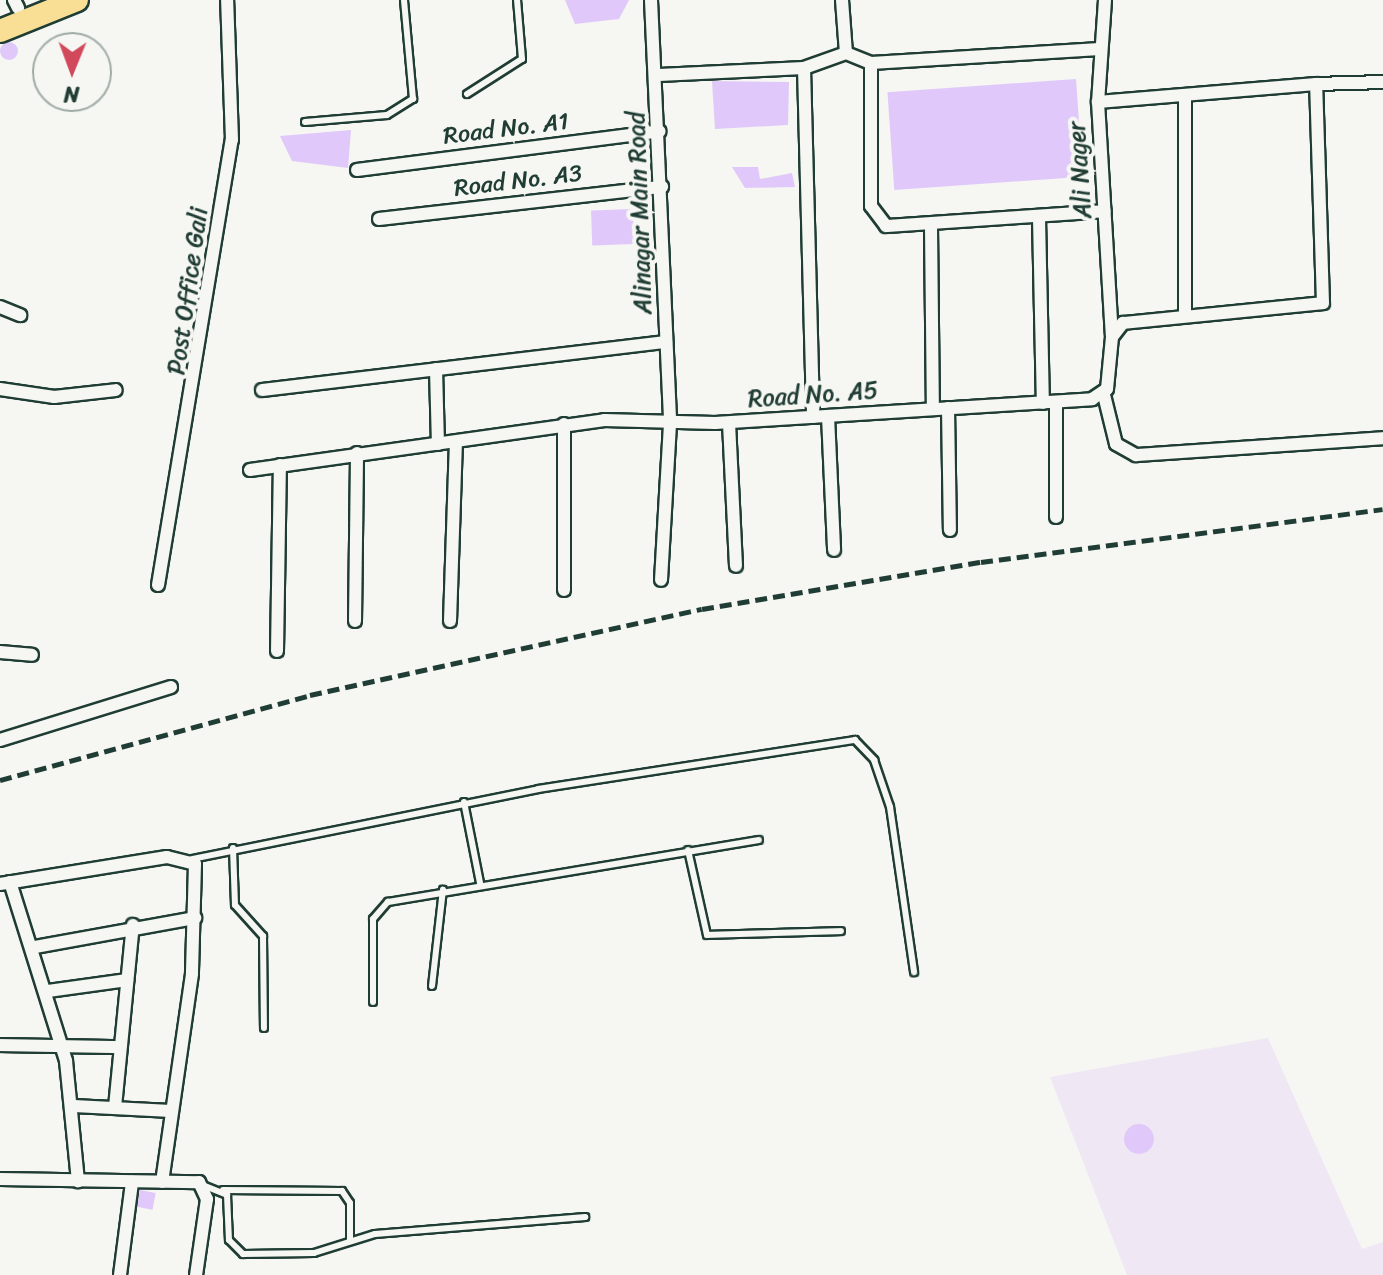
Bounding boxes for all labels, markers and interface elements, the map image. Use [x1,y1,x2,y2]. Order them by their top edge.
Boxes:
north arrow [32,32,112,112]
text: N [64,75,80,114]
street label: Road No. A1 [442,107,570,151]
street label: Alinagar Main Road [622,111,658,315]
street label: Ali Nager [1062,120,1098,220]
street label: Road No. A3 [452,159,584,203]
street label: Post Office Gali [162,205,214,377]
street label: Road No. A5 [747,376,879,414]

